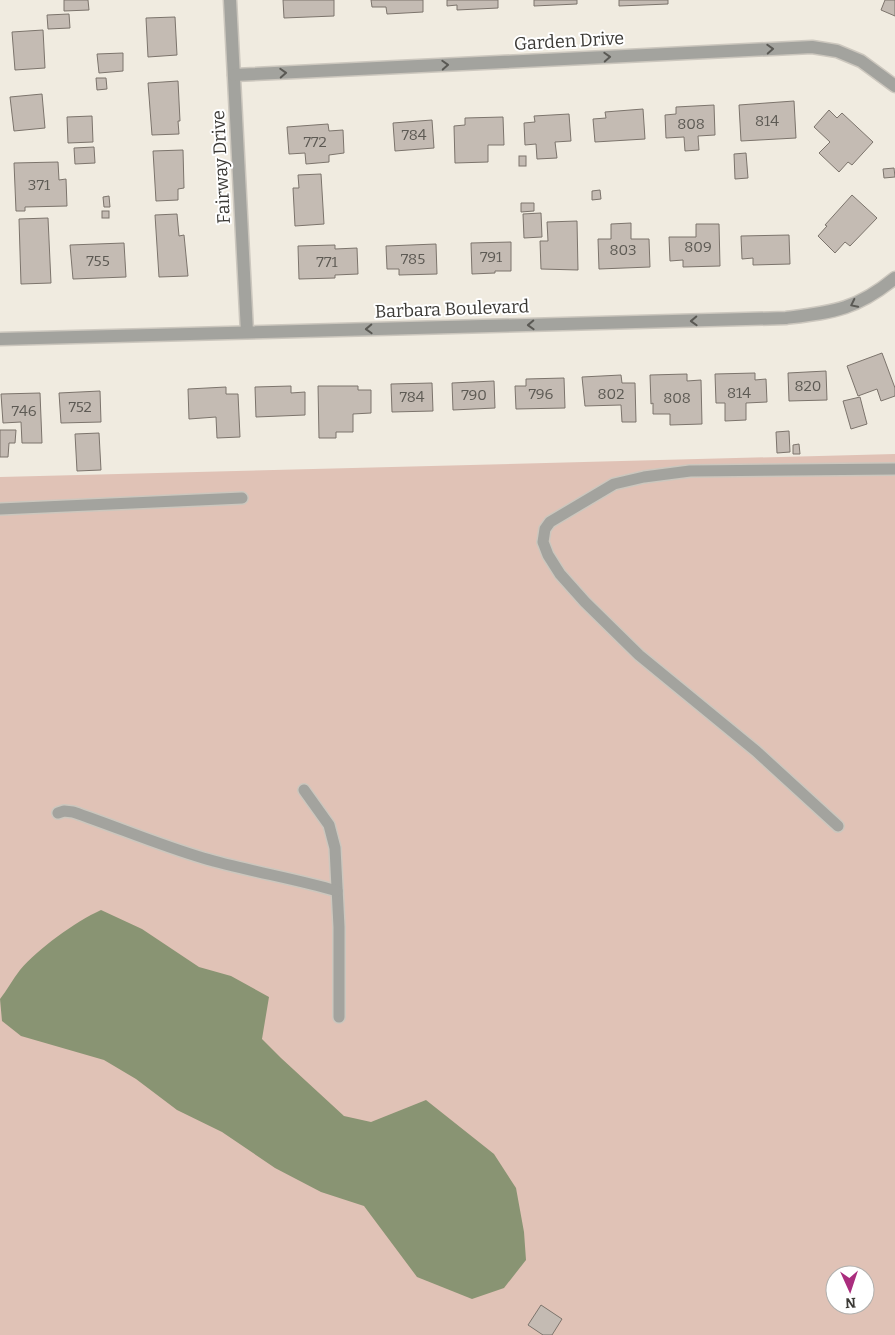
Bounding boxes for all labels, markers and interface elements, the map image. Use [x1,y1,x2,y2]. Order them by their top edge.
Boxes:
street label: Garden Drive [513,27,625,55]
one-way arrow [766,44,774,54]
one-way arrow [604,51,612,62]
one-way arrow [441,59,449,70]
one-way arrow [279,67,287,78]
street label: Fairway Drive [207,110,235,224]
house number: 814 [755,112,779,130]
house number: 808 [677,115,705,133]
house number: 784 [401,126,427,144]
house number: 772 [303,133,327,151]
house number: 371 [28,176,50,194]
house number: 809 [684,238,712,256]
house number: 803 [609,241,637,259]
house number: 791 [480,248,502,266]
house number: 785 [401,250,425,268]
house number: 755 [86,252,110,270]
house number: 771 [316,253,338,271]
street label: Barbara Boulevard [374,295,530,323]
one-way arrow [850,298,859,308]
one-way arrow [690,315,698,326]
one-way arrow [527,320,535,330]
one-way arrow [365,324,372,334]
house number: 820 [795,377,821,395]
house number: 814 [727,384,751,402]
house number: 796 [529,385,554,403]
house number: 802 [598,385,624,403]
house number: 790 [461,386,487,404]
house number: 784 [399,388,425,406]
house number: 808 [663,389,691,407]
house number: 752 [68,398,92,416]
house number: 746 [12,402,37,420]
north arrow [825,1265,875,1315]
text: N [845,1294,856,1311]

